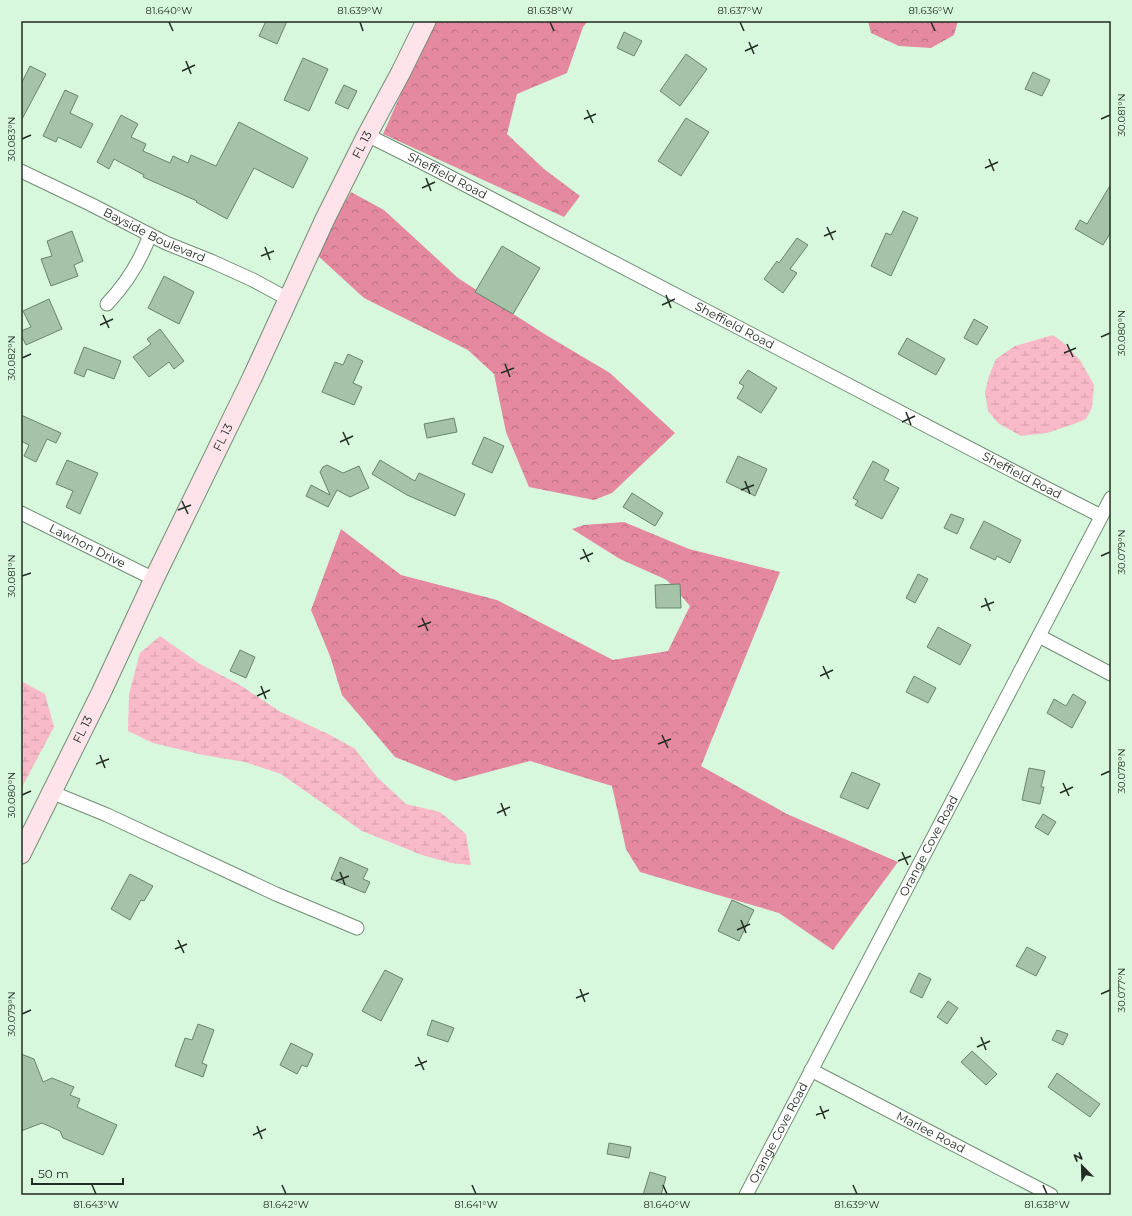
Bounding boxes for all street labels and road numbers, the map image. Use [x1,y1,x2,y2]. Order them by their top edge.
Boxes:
street label: FL 13 [348,128,375,161]
street label: Sheffield Road [405,149,490,202]
street label: Bayside Boulevard [101,204,208,265]
street label: Sheffield Road [693,298,777,352]
street label: FL 13 [209,421,236,454]
street label: Sheffield Road [980,448,1064,502]
street label: Lawhon Drive [47,520,128,571]
street label: FL 13 [69,713,96,746]
street label: Orange Cove Road [896,793,961,899]
street label: Orange Cove Road [745,1080,811,1186]
street label: Marlee Road [894,1108,968,1156]

